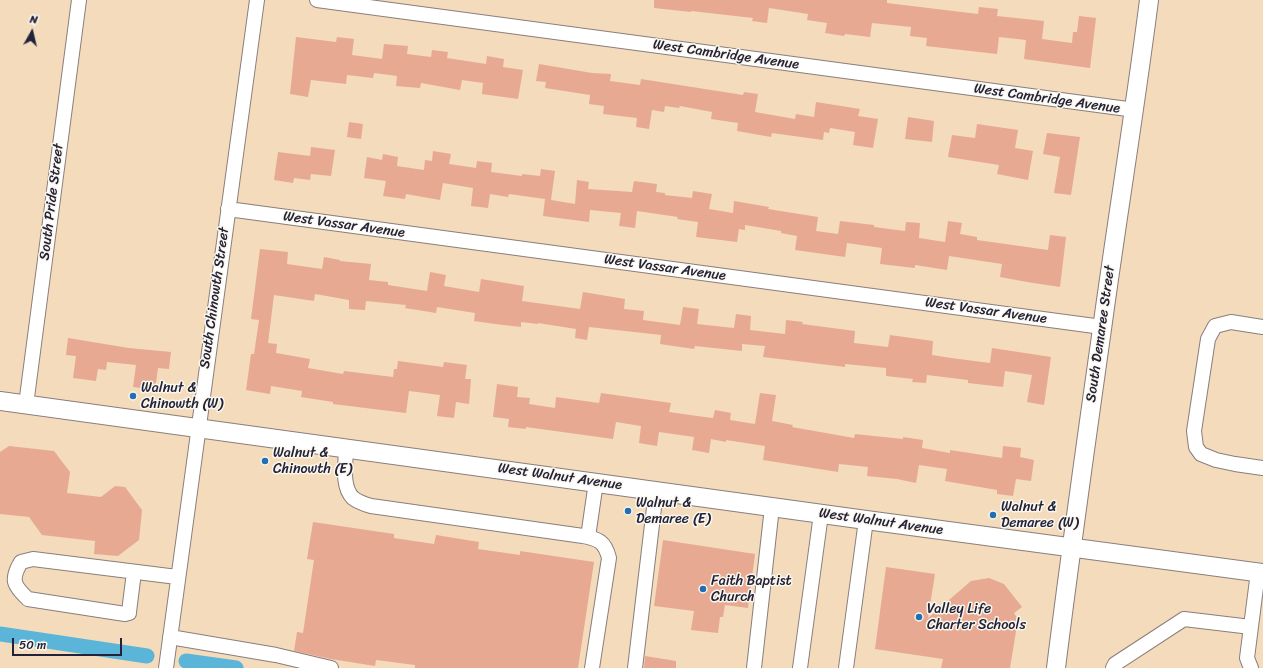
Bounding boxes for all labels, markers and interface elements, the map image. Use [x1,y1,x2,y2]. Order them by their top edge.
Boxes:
text: N [29,10,39,30]
north arrow [12,12,52,52]
street label: West Cambridge Avenue [652,36,800,74]
street label: West Cambridge Avenue [973,80,1121,118]
street label: South Pride Street [37,143,67,261]
street label: West Vassar Avenue [282,208,406,242]
street label: South Chinowth Street [197,226,233,370]
street label: West Vassar Avenue [603,251,727,285]
street label: South Demaree Street [1083,265,1119,403]
street label: West Vassar Avenue [924,294,1048,328]
place label: Walnut & Chinowth (W) [141,380,223,412]
marker: Walnut & Chinowth (W) [128,391,138,401]
place label: Walnut & Chinowth (E) [273,445,352,478]
marker: Walnut & Chinowth (E) [260,456,270,466]
street label: West Walnut Avenue [497,460,623,494]
place label: Walnut & Demaree (E) [636,495,710,528]
place label: Walnut & Demaree (W) [1001,499,1078,532]
street label: West Walnut Avenue [818,505,944,539]
marker: Walnut & Demaree (E) [623,506,633,516]
marker: Walnut & Demaree (W) [988,510,998,520]
place label: Faith Baptist Church [711,573,792,606]
marker: Faith Baptist Church [698,584,708,594]
place label: Valley Life Charter Schools [927,601,1026,634]
marker: Valley Life Charter Schools [914,612,924,622]
scale bar [14,630,124,656]
text: 50 m [19,634,46,656]

